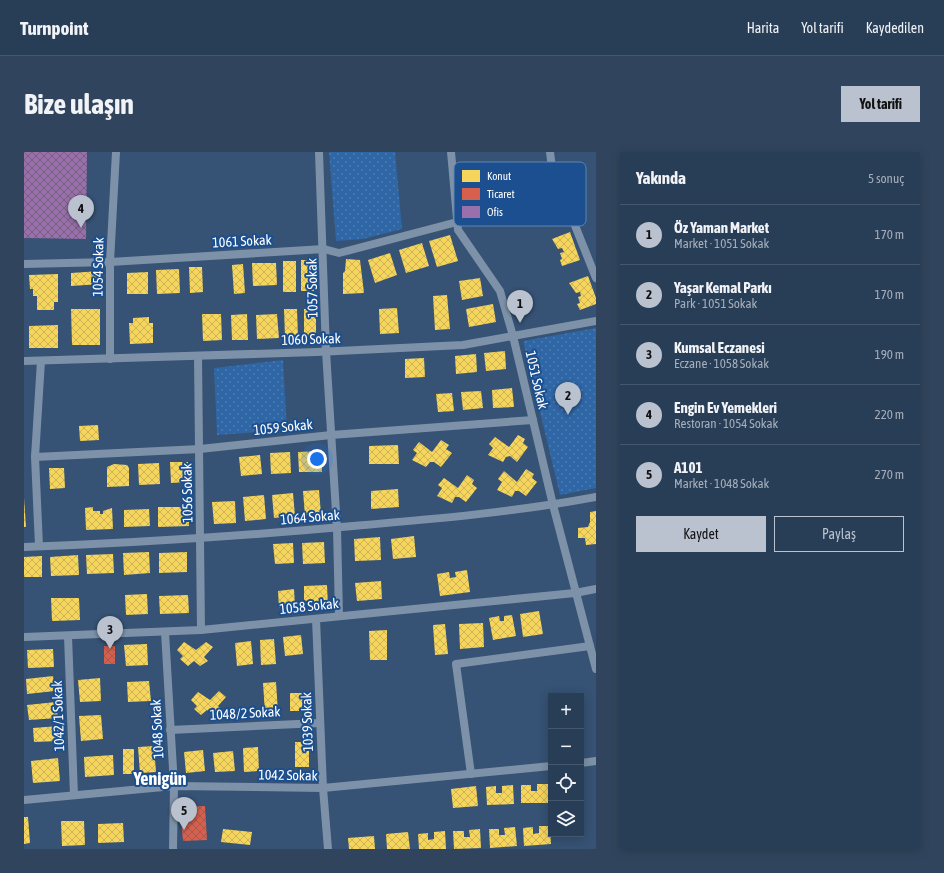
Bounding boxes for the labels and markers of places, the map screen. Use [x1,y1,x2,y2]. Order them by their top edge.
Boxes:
pin: 4 [68,195,94,228]
pin: 1 [507,290,533,323]
pin: 2 [555,382,581,415]
pin: 3 [97,616,123,649]
pin: 5 [171,797,197,830]

